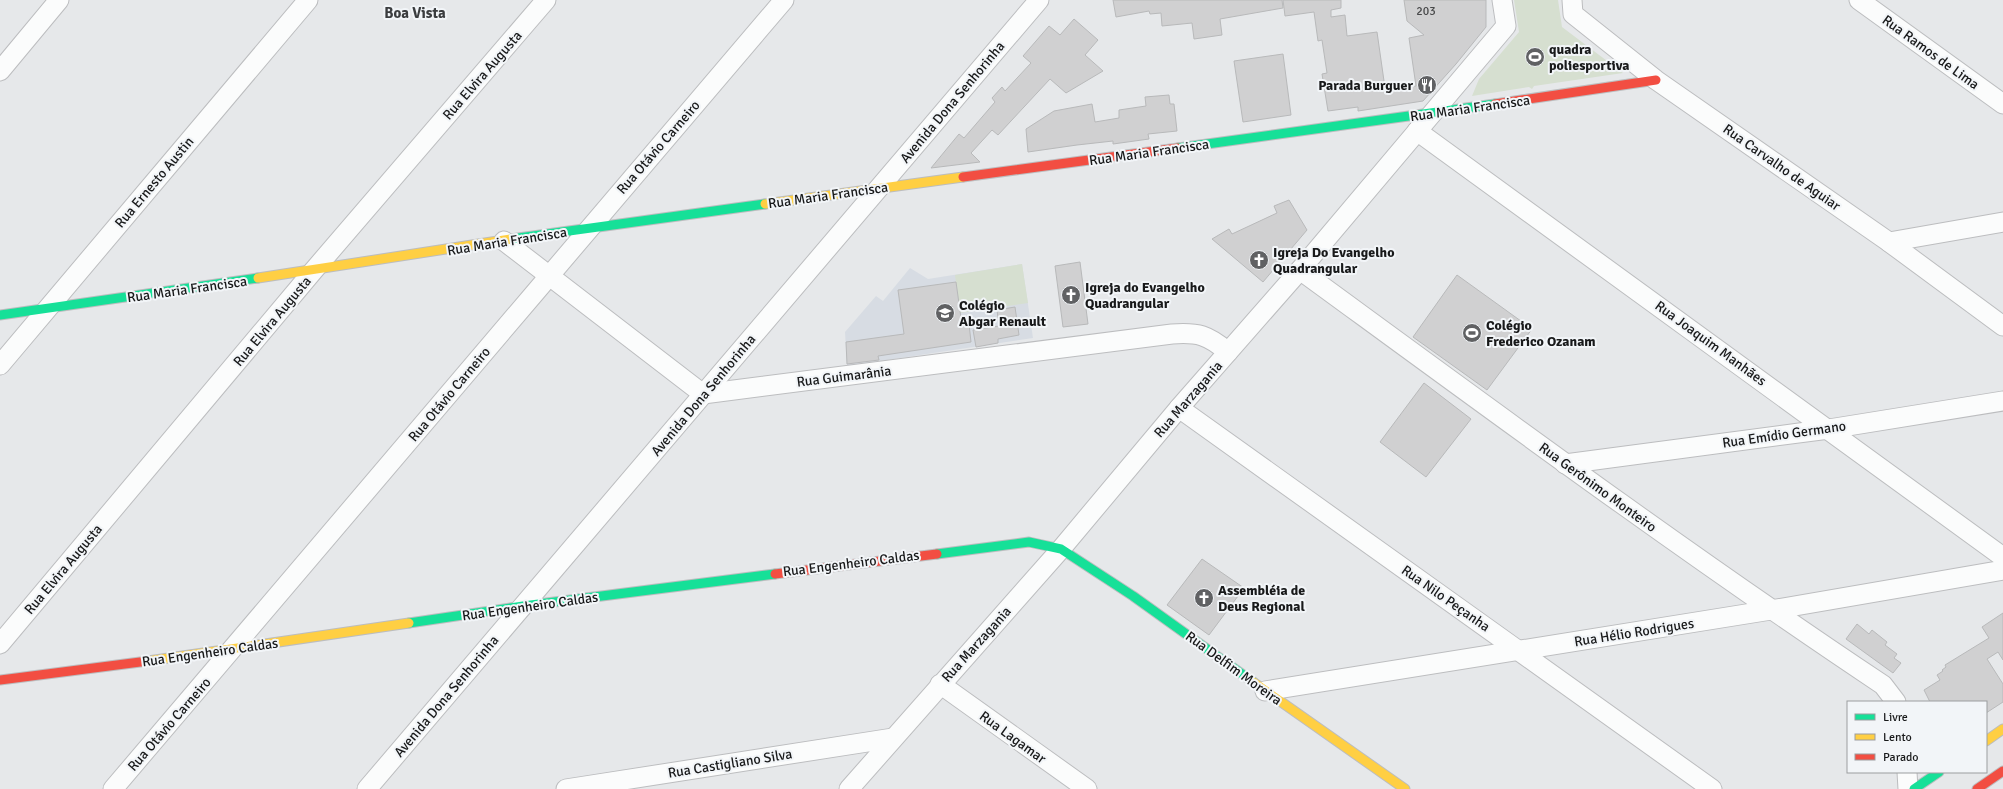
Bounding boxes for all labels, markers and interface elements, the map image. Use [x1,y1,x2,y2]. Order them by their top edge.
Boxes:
district label: Boa Vista [384,4,446,22]
house number: 203 [1416,4,1436,19]
street label: Rua Ramos de Lima [1879,12,1982,93]
street label: Rua Elvira Augusta [439,27,526,123]
street label: Avenida Dona Senhorinha [897,38,1008,167]
place label: quadra poliesportiva [1549,41,1629,74]
sports icon: quadra poliesportiva [1524,46,1546,68]
restaurant icon: Parada Burguer [1416,74,1438,96]
place label: Parada Burguer [1318,77,1413,94]
street label: Rua Maria Francisca [1409,92,1531,125]
street label: Rua Otávio Carneiro [613,97,704,198]
street label: Rua Carvalho de Aguiar [1720,120,1844,215]
street label: Rua Ernesto Austin [111,133,197,231]
street label: Rua Maria Francisca [1088,136,1210,169]
street label: Rua Maria Francisca [767,179,889,212]
street label: Rua Maria Francisca [446,224,568,259]
place label: Igreja Do Evangelho Quadrangular [1273,244,1395,277]
church icon: Igreja Do Evangelho Quadrangular [1248,249,1270,271]
street label: Rua Maria Francisca [126,273,248,306]
street label: Rua Elvira Augusta [230,273,315,370]
place label: Igreja do Evangelho Quadrangular [1085,279,1205,312]
church icon: Igreja do Evangelho Quadrangular [1060,284,1082,306]
place label: Colégio Abgar Renault [959,297,1047,330]
street label: Rua Joaquim Manhães [1652,297,1770,389]
school or university icon: Colégio Abgar Renault [934,302,956,324]
place label: Colégio Frederico Ozanam [1486,317,1596,350]
sports icon: Colégio Frederico Ozanam [1461,322,1483,344]
street label: Avenida Dona Senhorinha [648,331,759,460]
street label: Rua Otávio Carneiro [405,343,494,445]
street label: Rua Marzagania [1150,358,1226,441]
street label: Rua Guimarânia [796,362,892,391]
street label: Rua Emídio Germano [1721,417,1847,452]
street label: Rua Gerônimo Monteiro [1536,439,1660,536]
street label: Rua Elvira Augusta [21,521,106,618]
street label: Rua Engenheiro Caldas [782,547,920,580]
street label: Rua Nilo Peçanha [1398,562,1493,635]
place label: Assembléia de Deus Regional [1218,582,1305,615]
church icon: Assembléia de Deus Regional [1193,587,1215,609]
street label: Rua Engenheiro Caldas [461,589,599,624]
street label: Rua Marzagania [938,603,1015,686]
street label: Rua Hélio Rodrigues [1573,615,1695,650]
street label: Rua Delfim Moreira [1182,628,1285,709]
street label: Avenida Dona Senhorinha [391,632,502,761]
street label: Rua Engenheiro Caldas [141,635,279,670]
street label: Rua Otávio Carneiro [124,674,215,775]
legend [1847,701,1987,773]
street label: Rua Lagamar [976,708,1050,768]
text: Livre [1883,710,1908,725]
text: Lento [1883,730,1912,745]
street label: Rua Castigliano Silva [667,745,793,782]
text: Parado [1883,750,1919,765]

